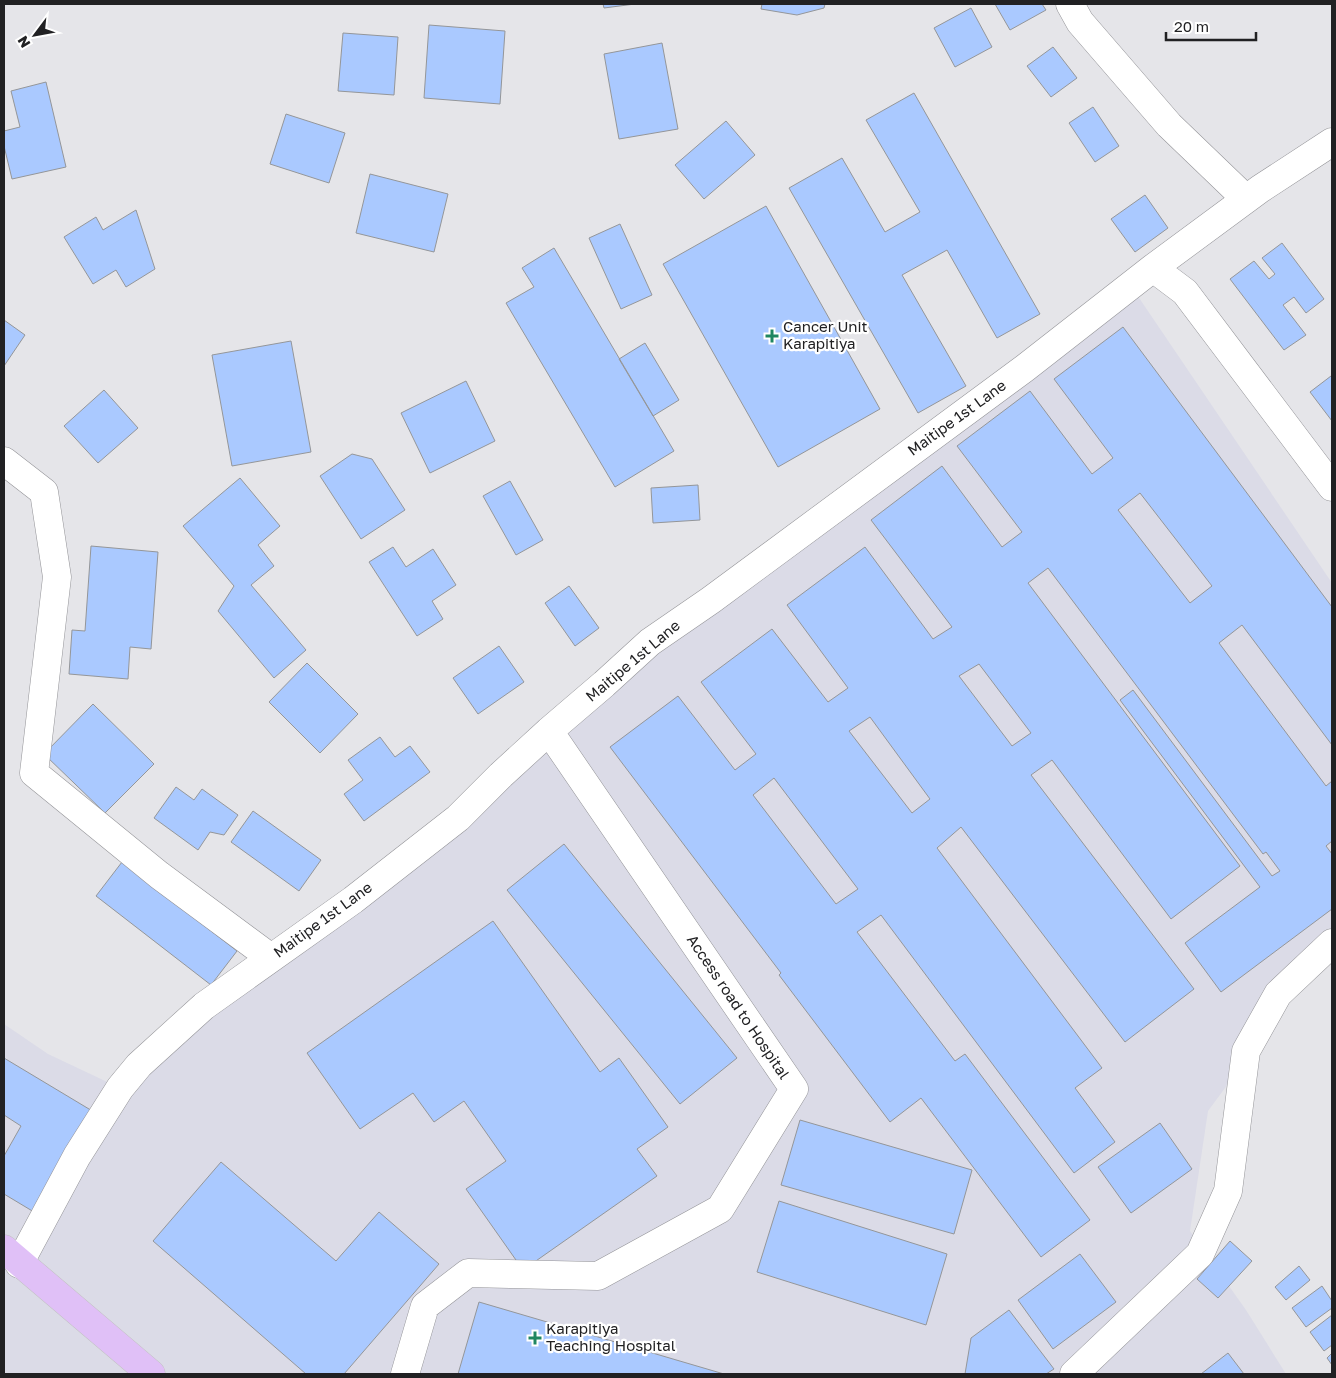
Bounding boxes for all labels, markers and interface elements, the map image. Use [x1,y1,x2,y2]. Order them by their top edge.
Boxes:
north arrow [10,10,60,60]
scale bar [1166,10,1256,42]
text: 20 m [1174,17,1209,35]
text: N [14,33,34,51]
place label: Cancer Unit Karapitiya [783,317,868,352]
marker: Cancer Unit Karapitiya [765,329,779,343]
street label: Maitipe 1st Lane [904,375,1009,459]
street label: Maitipe 1st Lane [582,615,683,705]
street label: Maitipe 1st Lane [270,877,375,961]
street label: Access road to Hospital [684,931,794,1082]
place label: Karapitiya Teaching Hospital [546,1319,676,1354]
marker: Karapitiya Teaching Hospital [528,1331,542,1345]

